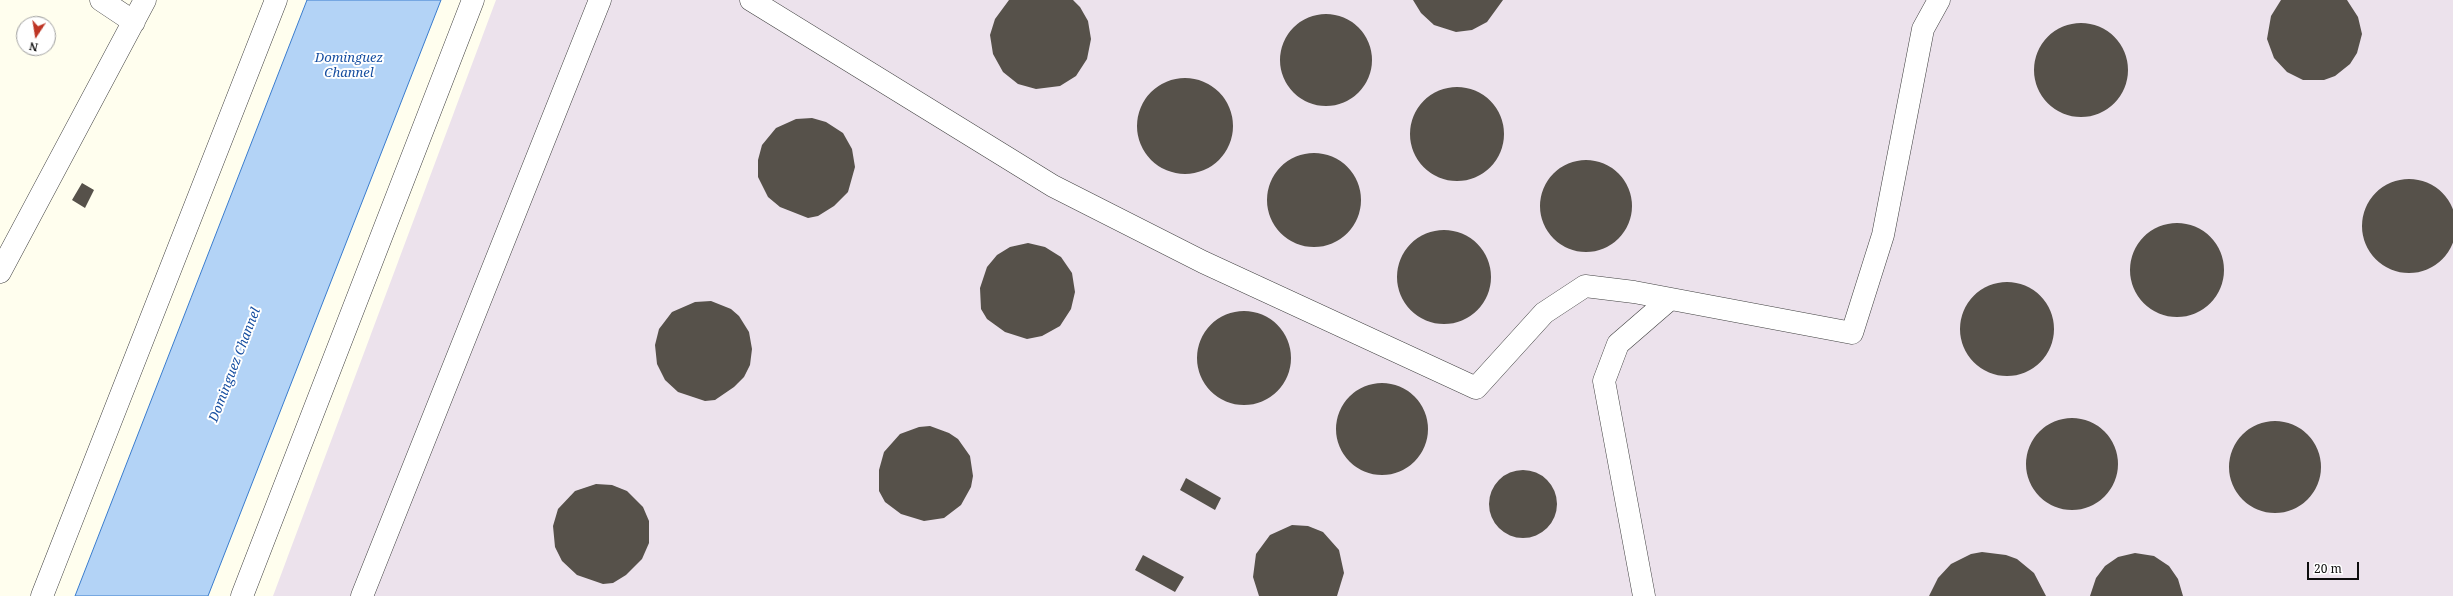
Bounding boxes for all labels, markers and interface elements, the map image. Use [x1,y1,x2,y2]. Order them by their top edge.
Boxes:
north arrow [16,16,56,56]
text: N [28,39,39,55]
water label: Dominguez Channel [315,50,383,81]
water label: Dominguez Channel [206,306,264,424]
scale bar [2309,554,2361,580]
text: 20 m [2314,560,2342,577]

